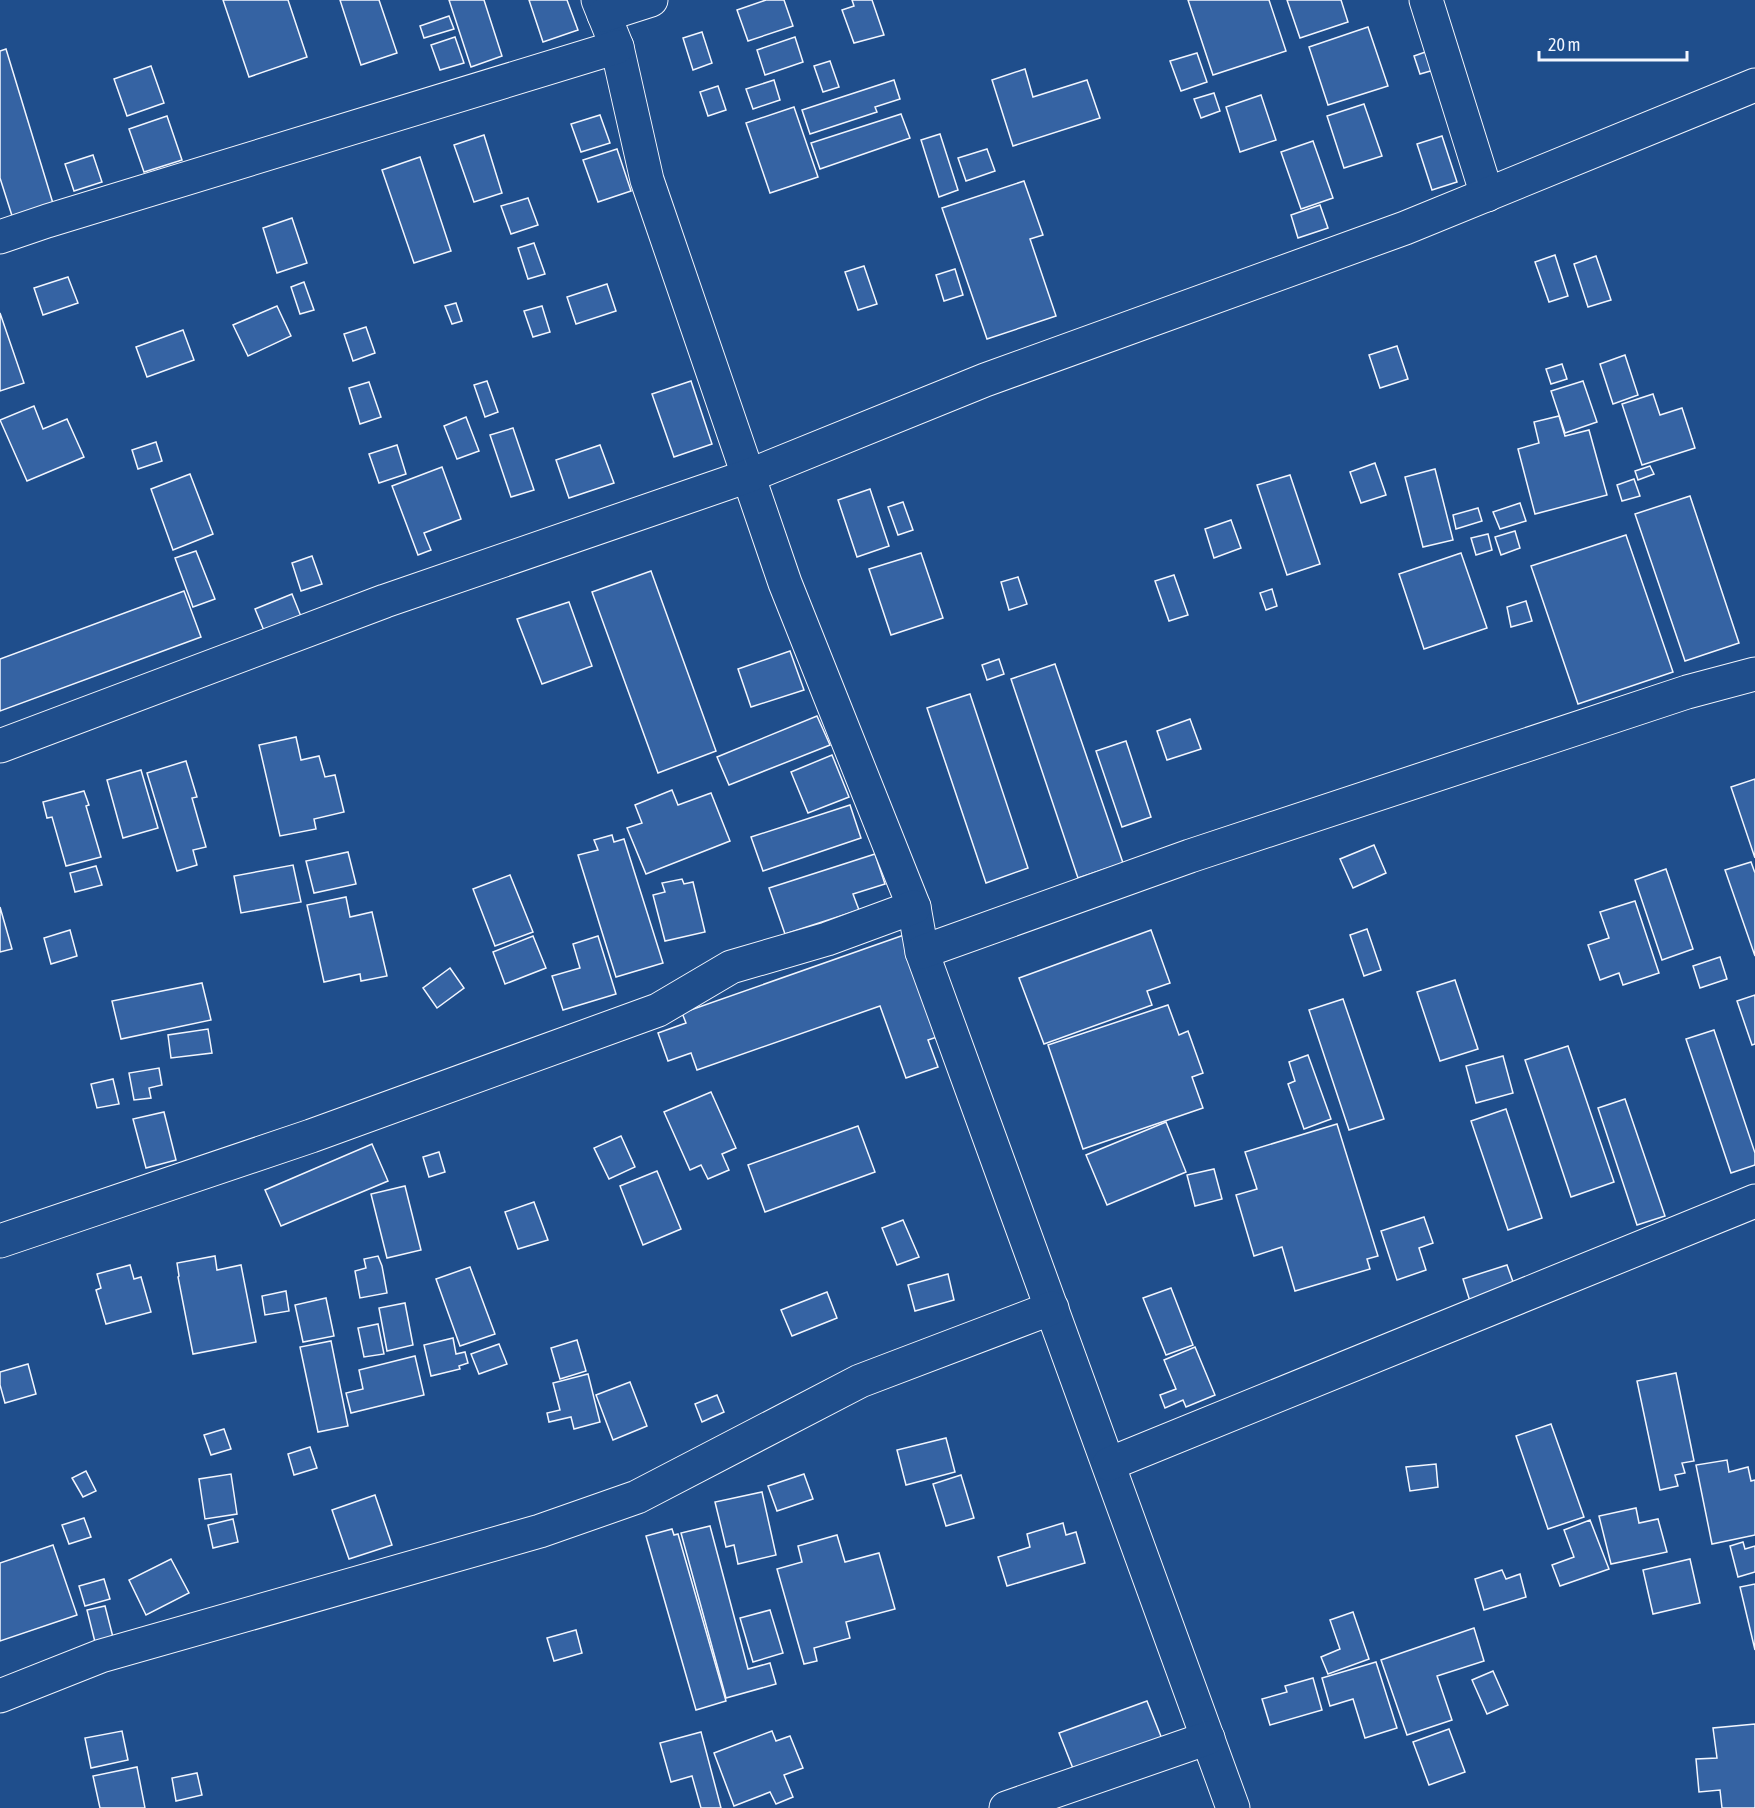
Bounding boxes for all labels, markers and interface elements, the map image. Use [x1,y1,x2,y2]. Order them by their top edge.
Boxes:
scale bar [1539,24,1688,62]
text: 20 m [1548,34,1580,55]

